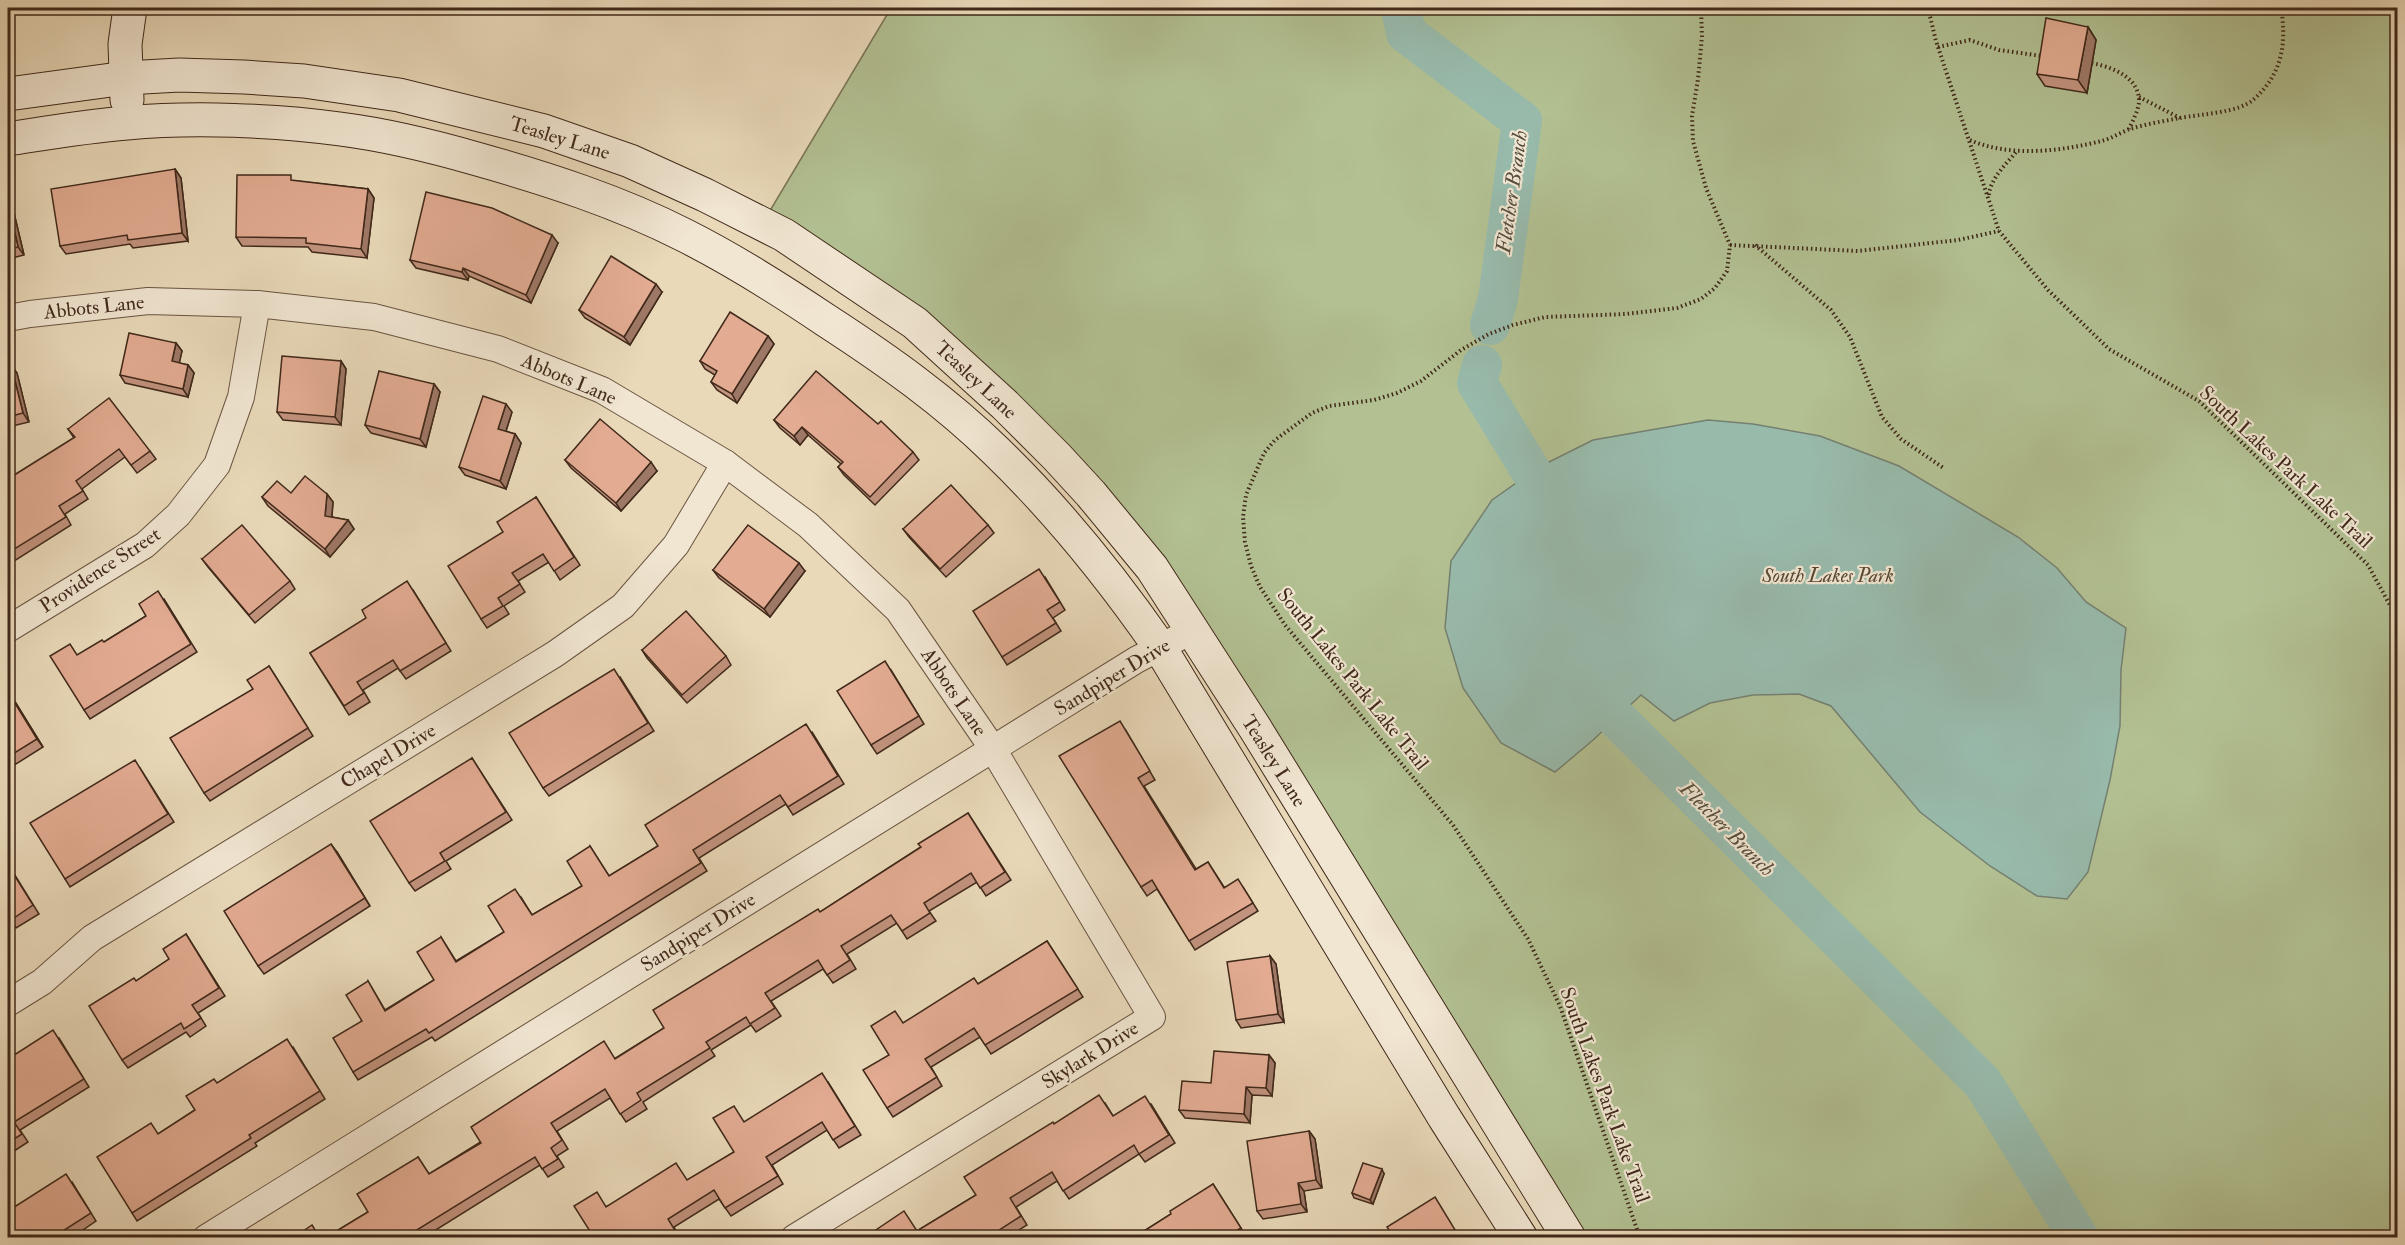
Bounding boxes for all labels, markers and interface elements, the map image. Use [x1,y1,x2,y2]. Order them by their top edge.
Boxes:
street label: Teasley Lane [507,111,613,165]
water label: Fletcher Branch [1490,129,1534,256]
street label: Abbots Lane [42,289,145,325]
street label: Teasley Lane [930,336,1022,424]
street label: Abbots Lane [517,347,620,410]
street label: South Lakes Park Lake Trail [2194,380,2378,554]
street label: Providence Street [35,521,166,618]
park label: South Lakes Park [1761,563,1894,588]
street label: South Lakes Park Lake Trail [1272,583,1434,775]
street label: Sandpiper Drive [1050,633,1175,722]
street label: Abbots Lane [915,642,993,741]
street label: Teasley Lane [1236,710,1312,812]
street label: Chapel Drive [336,718,441,795]
water label: Fletcher Branch [1673,775,1780,882]
street label: Sandpiper Drive [636,887,761,978]
street label: South Lakes Park Lake Trail [1554,984,1656,1206]
street label: Skylark Drive [1037,1015,1143,1095]

